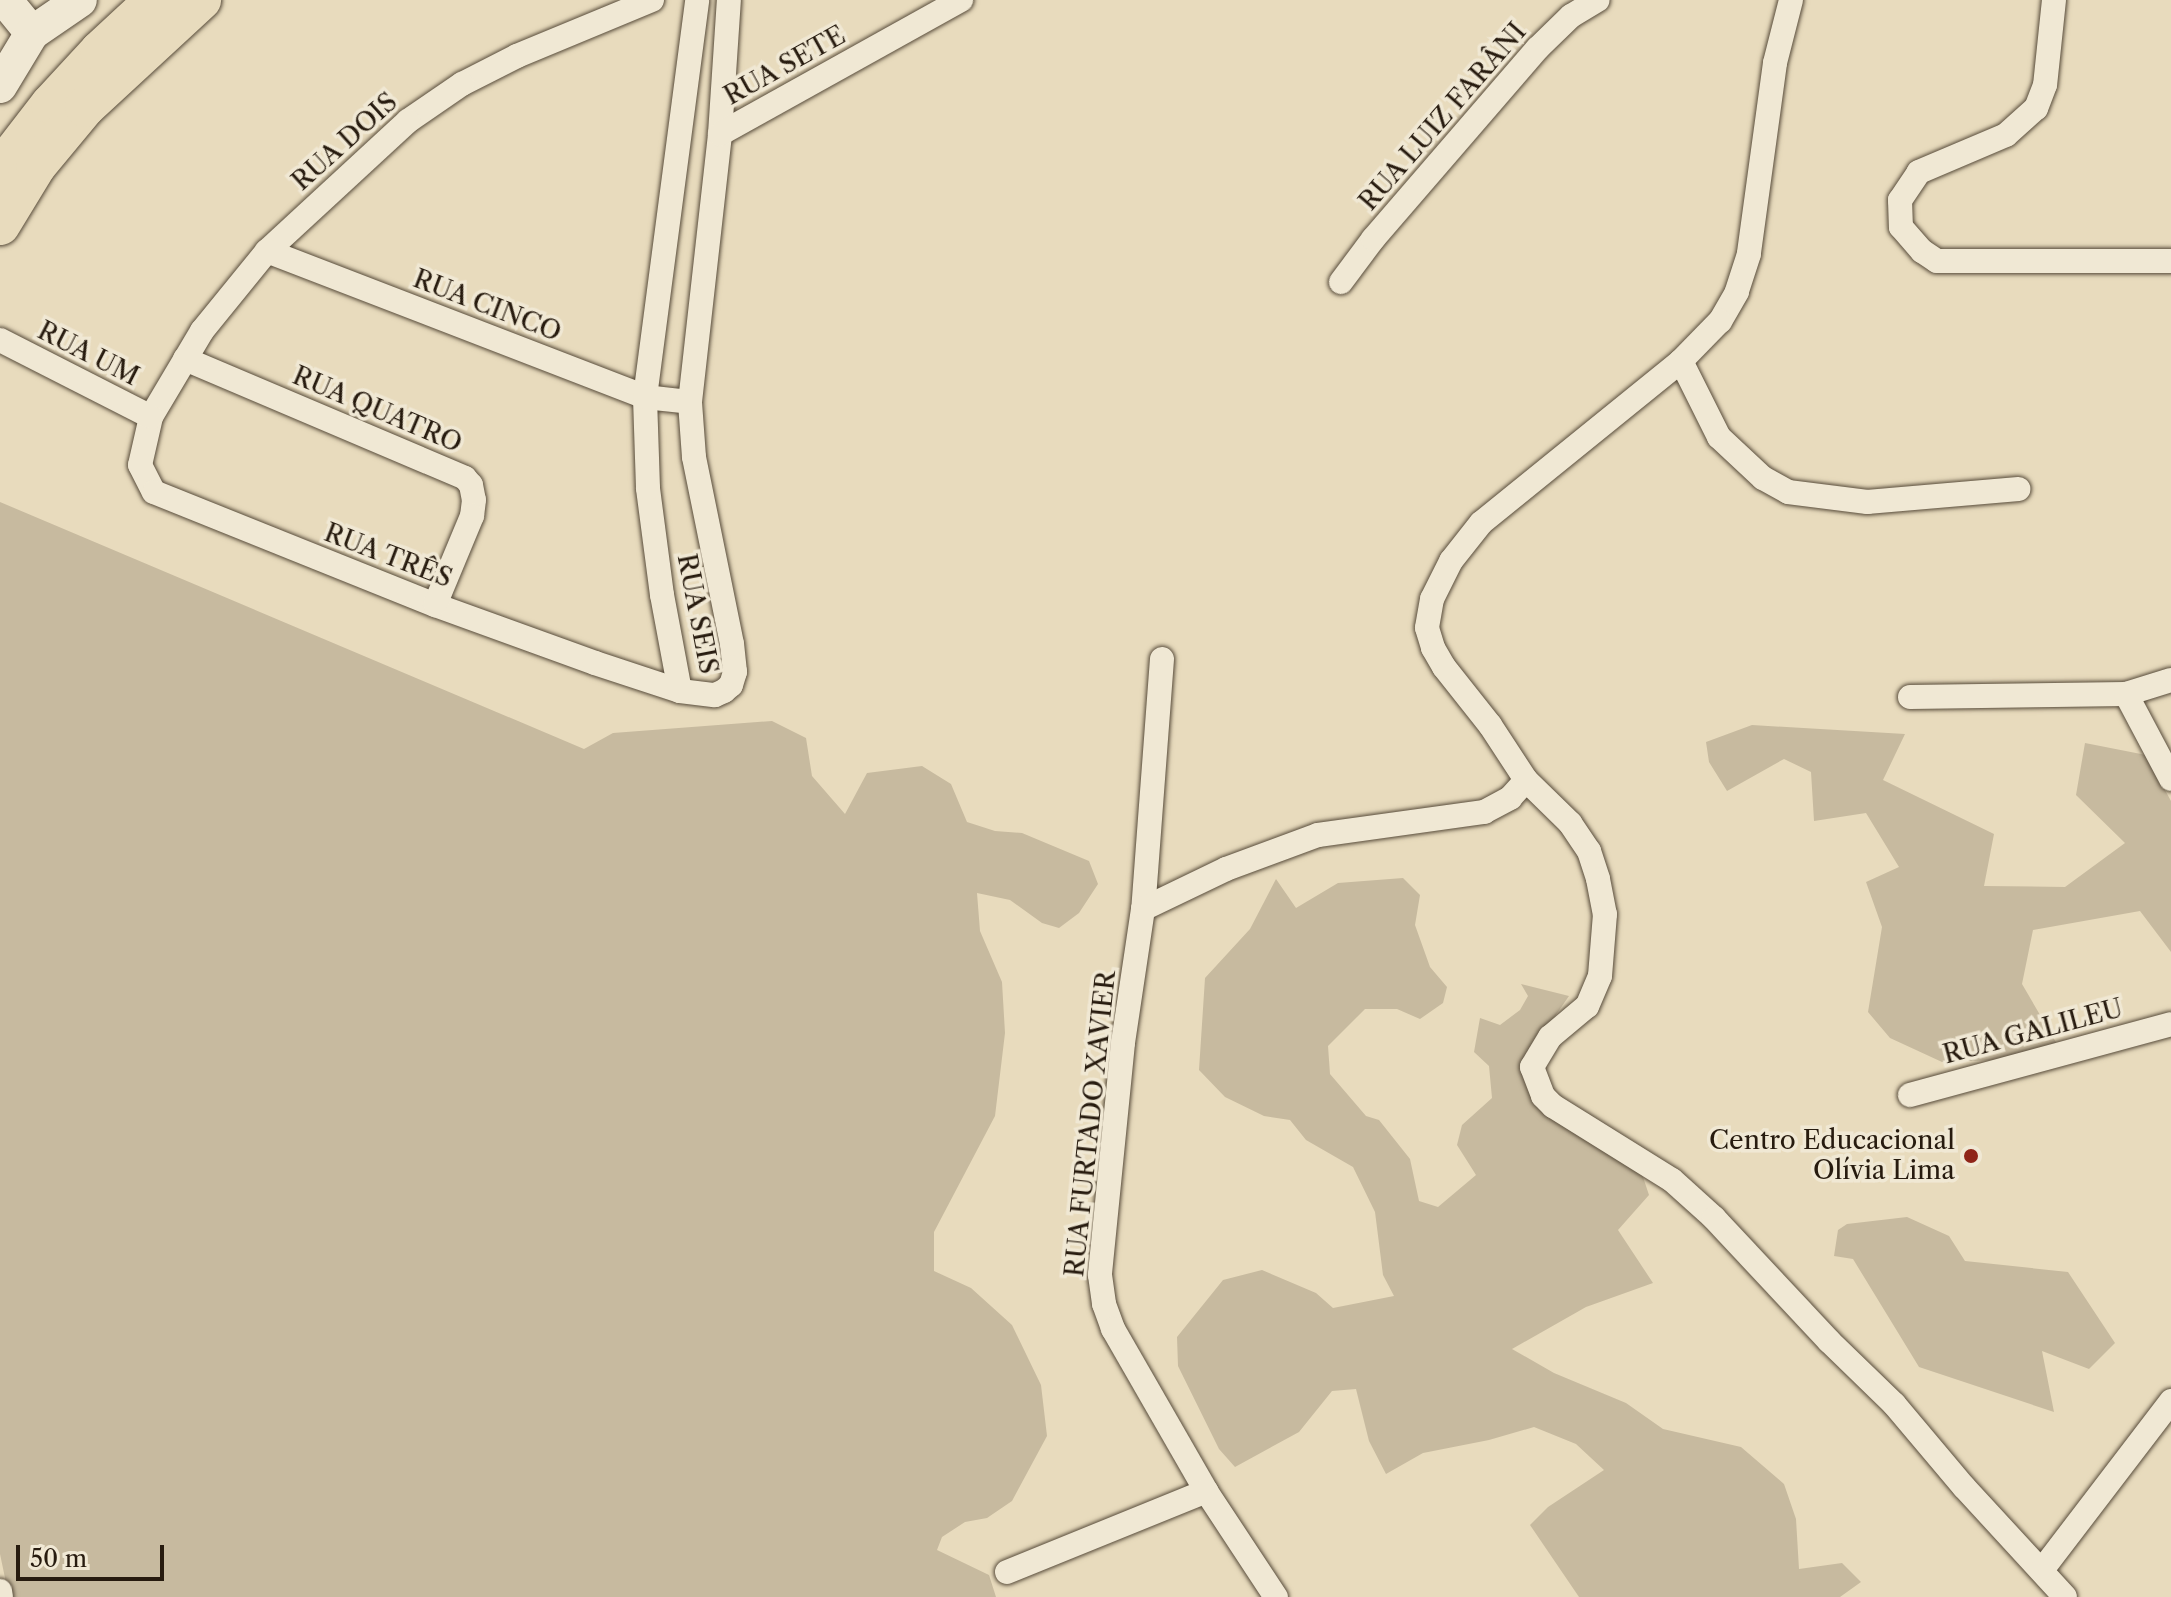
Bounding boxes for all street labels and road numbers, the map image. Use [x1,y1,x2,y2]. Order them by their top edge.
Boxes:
street label: RUA LUIZ FARÂNI [1353,16,1533,218]
street label: RUA SETE [718,20,852,112]
street label: RUA DOIS [286,86,404,198]
street label: RUA CINCO [408,263,566,349]
street label: RUA UM [32,315,144,393]
street label: RUA QUATRO [287,360,467,460]
street label: RUA TRÊS [319,517,457,595]
street label: RUA SEIS [670,551,724,677]
street label: RUA FURTADO XAVIER [1059,969,1123,1279]
street label: RUA GALILEU [1939,993,2127,1071]

